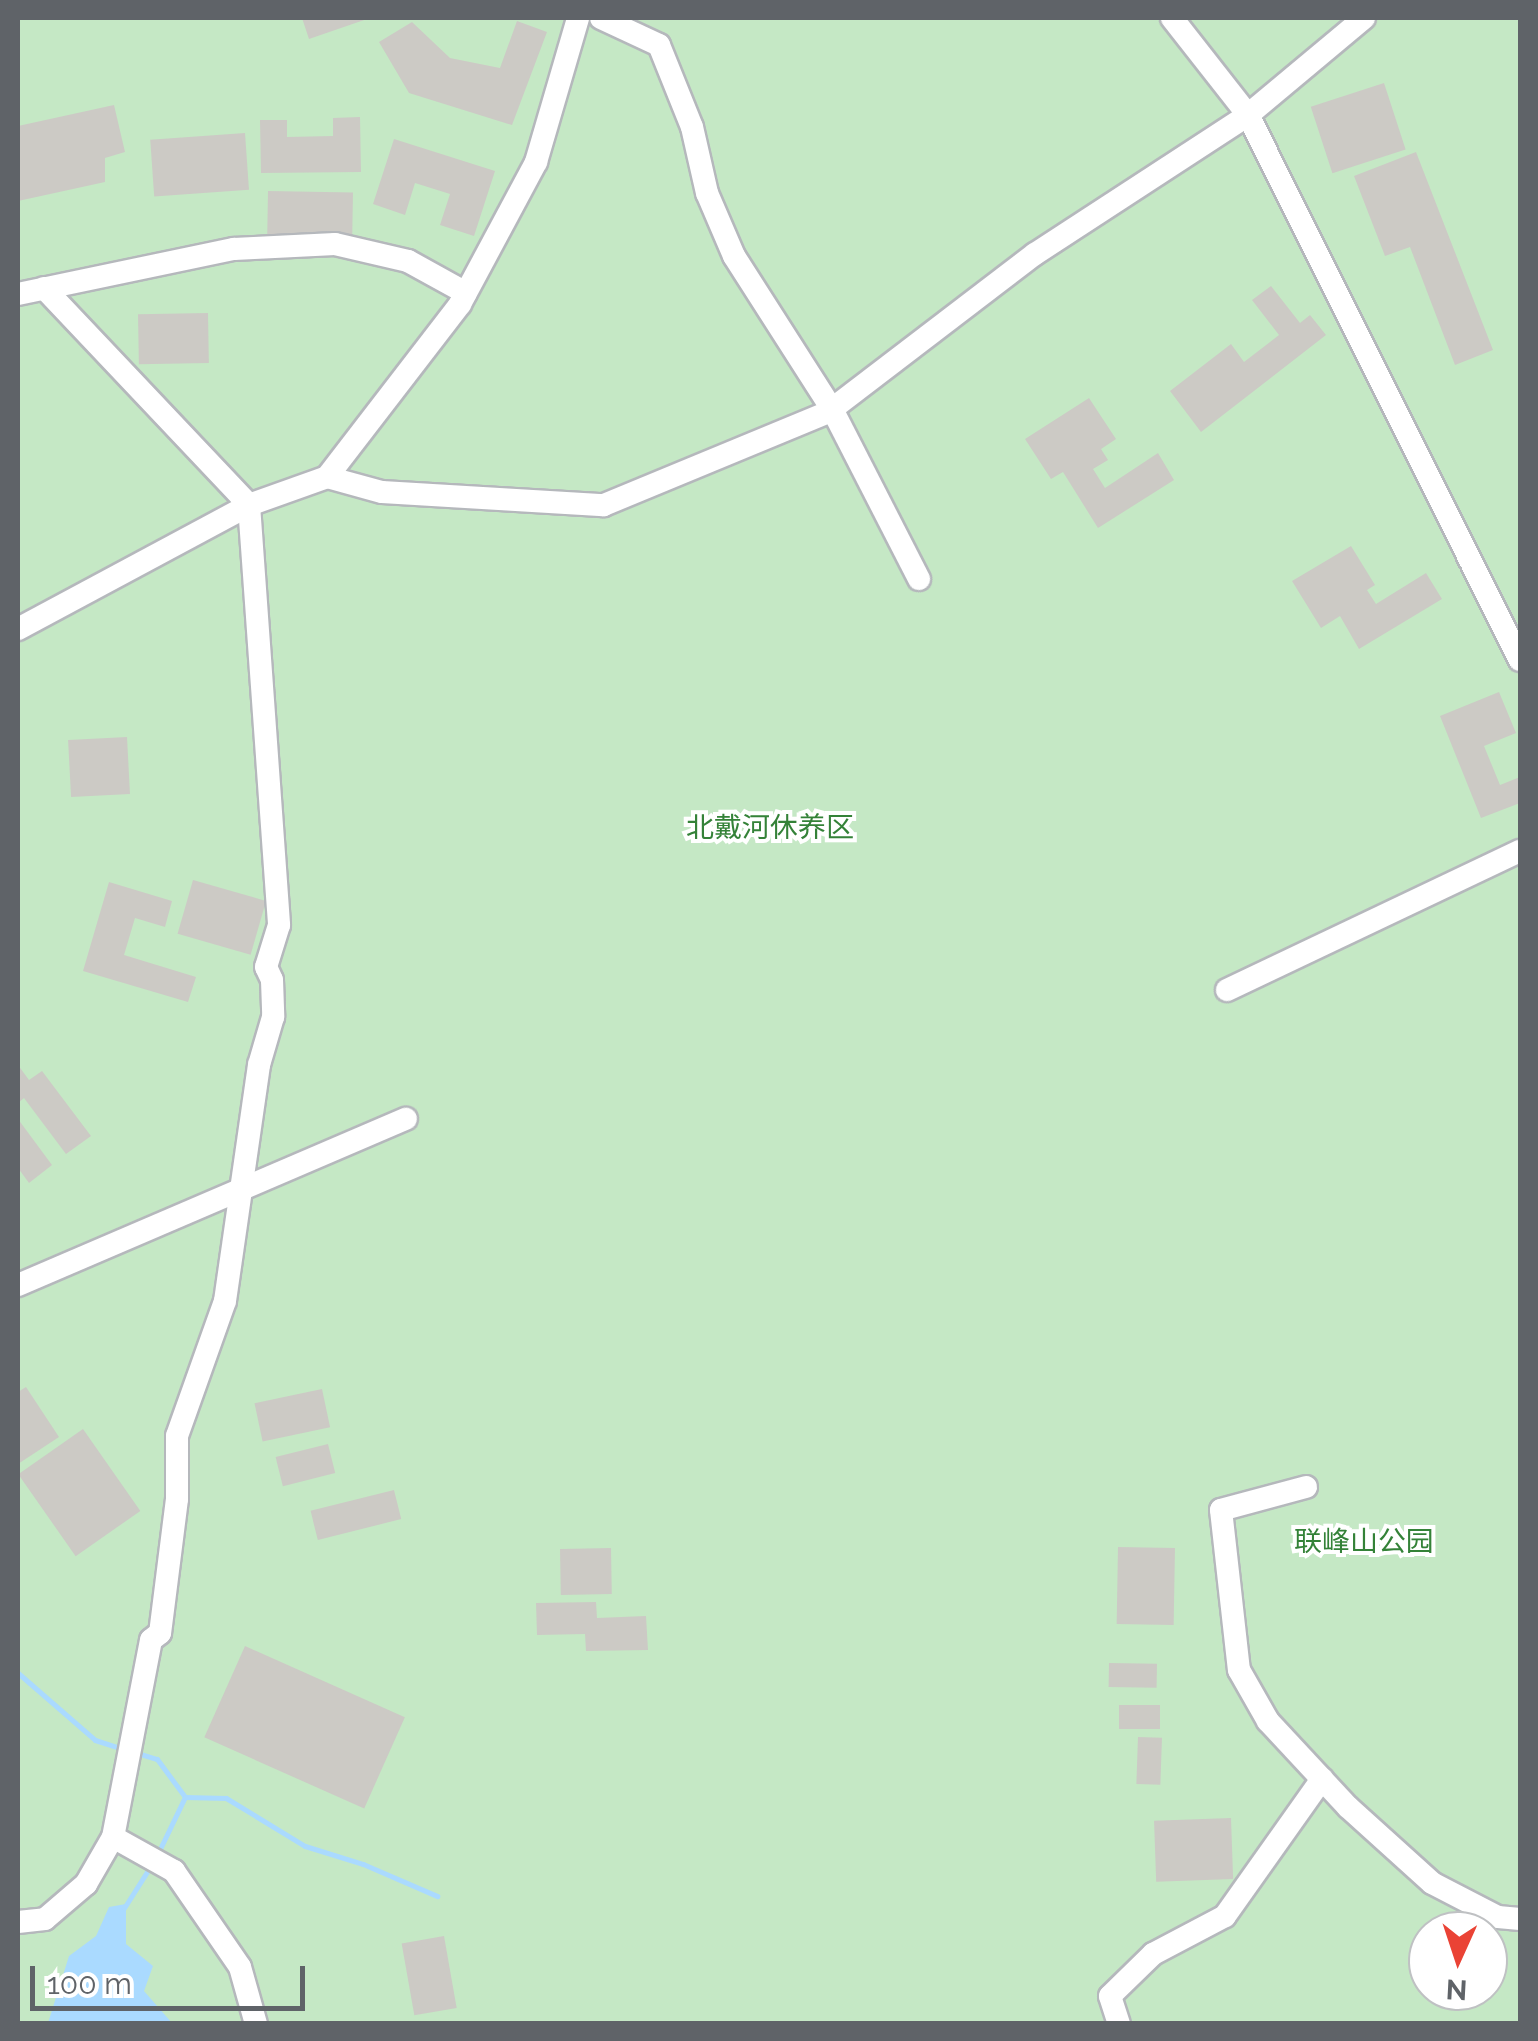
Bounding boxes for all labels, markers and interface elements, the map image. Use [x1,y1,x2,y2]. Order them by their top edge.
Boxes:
park label: 北戴河休养区 [686,811,854,845]
park label: 联峰山公园 [1294,1525,1434,1559]
north arrow [1408,1911,1508,2011]
scale bar [35,1946,310,2008]
text: 100 m [47,1966,132,2001]
text: N [1445,1972,1468,2006]

